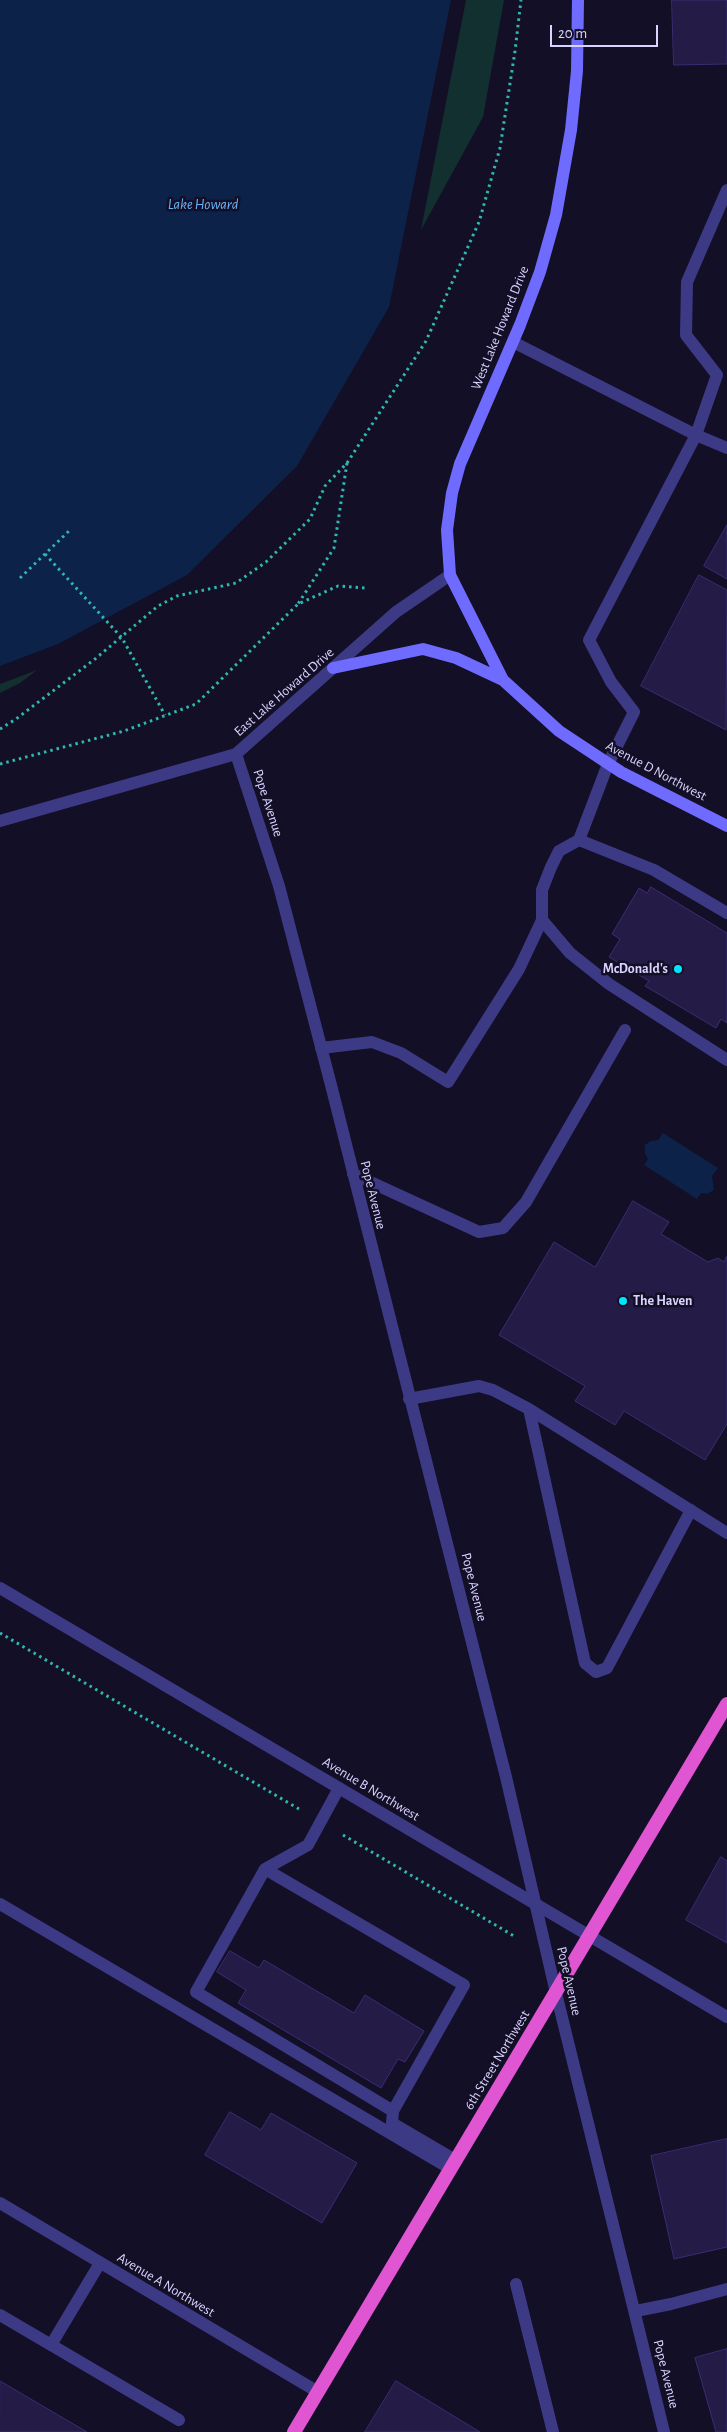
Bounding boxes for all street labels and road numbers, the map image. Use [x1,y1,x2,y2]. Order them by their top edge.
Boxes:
street label: West Lake Howard Drive [467,264,533,392]
street label: East Lake Howard Drive [231,644,337,740]
street label: Avenue D Northwest [603,737,709,805]
street label: Pope Avenue [249,767,287,839]
street label: Pope Avenue [356,1159,390,1231]
street label: Pope Avenue [457,1551,491,1623]
street label: Avenue B Northwest [319,1753,423,1825]
street label: Pope Avenue [553,1945,585,2017]
street label: 6th Street Northwest [461,2007,533,2113]
street label: Avenue A Northwest [114,2249,218,2321]
street label: Pope Avenue [649,2338,683,2410]

